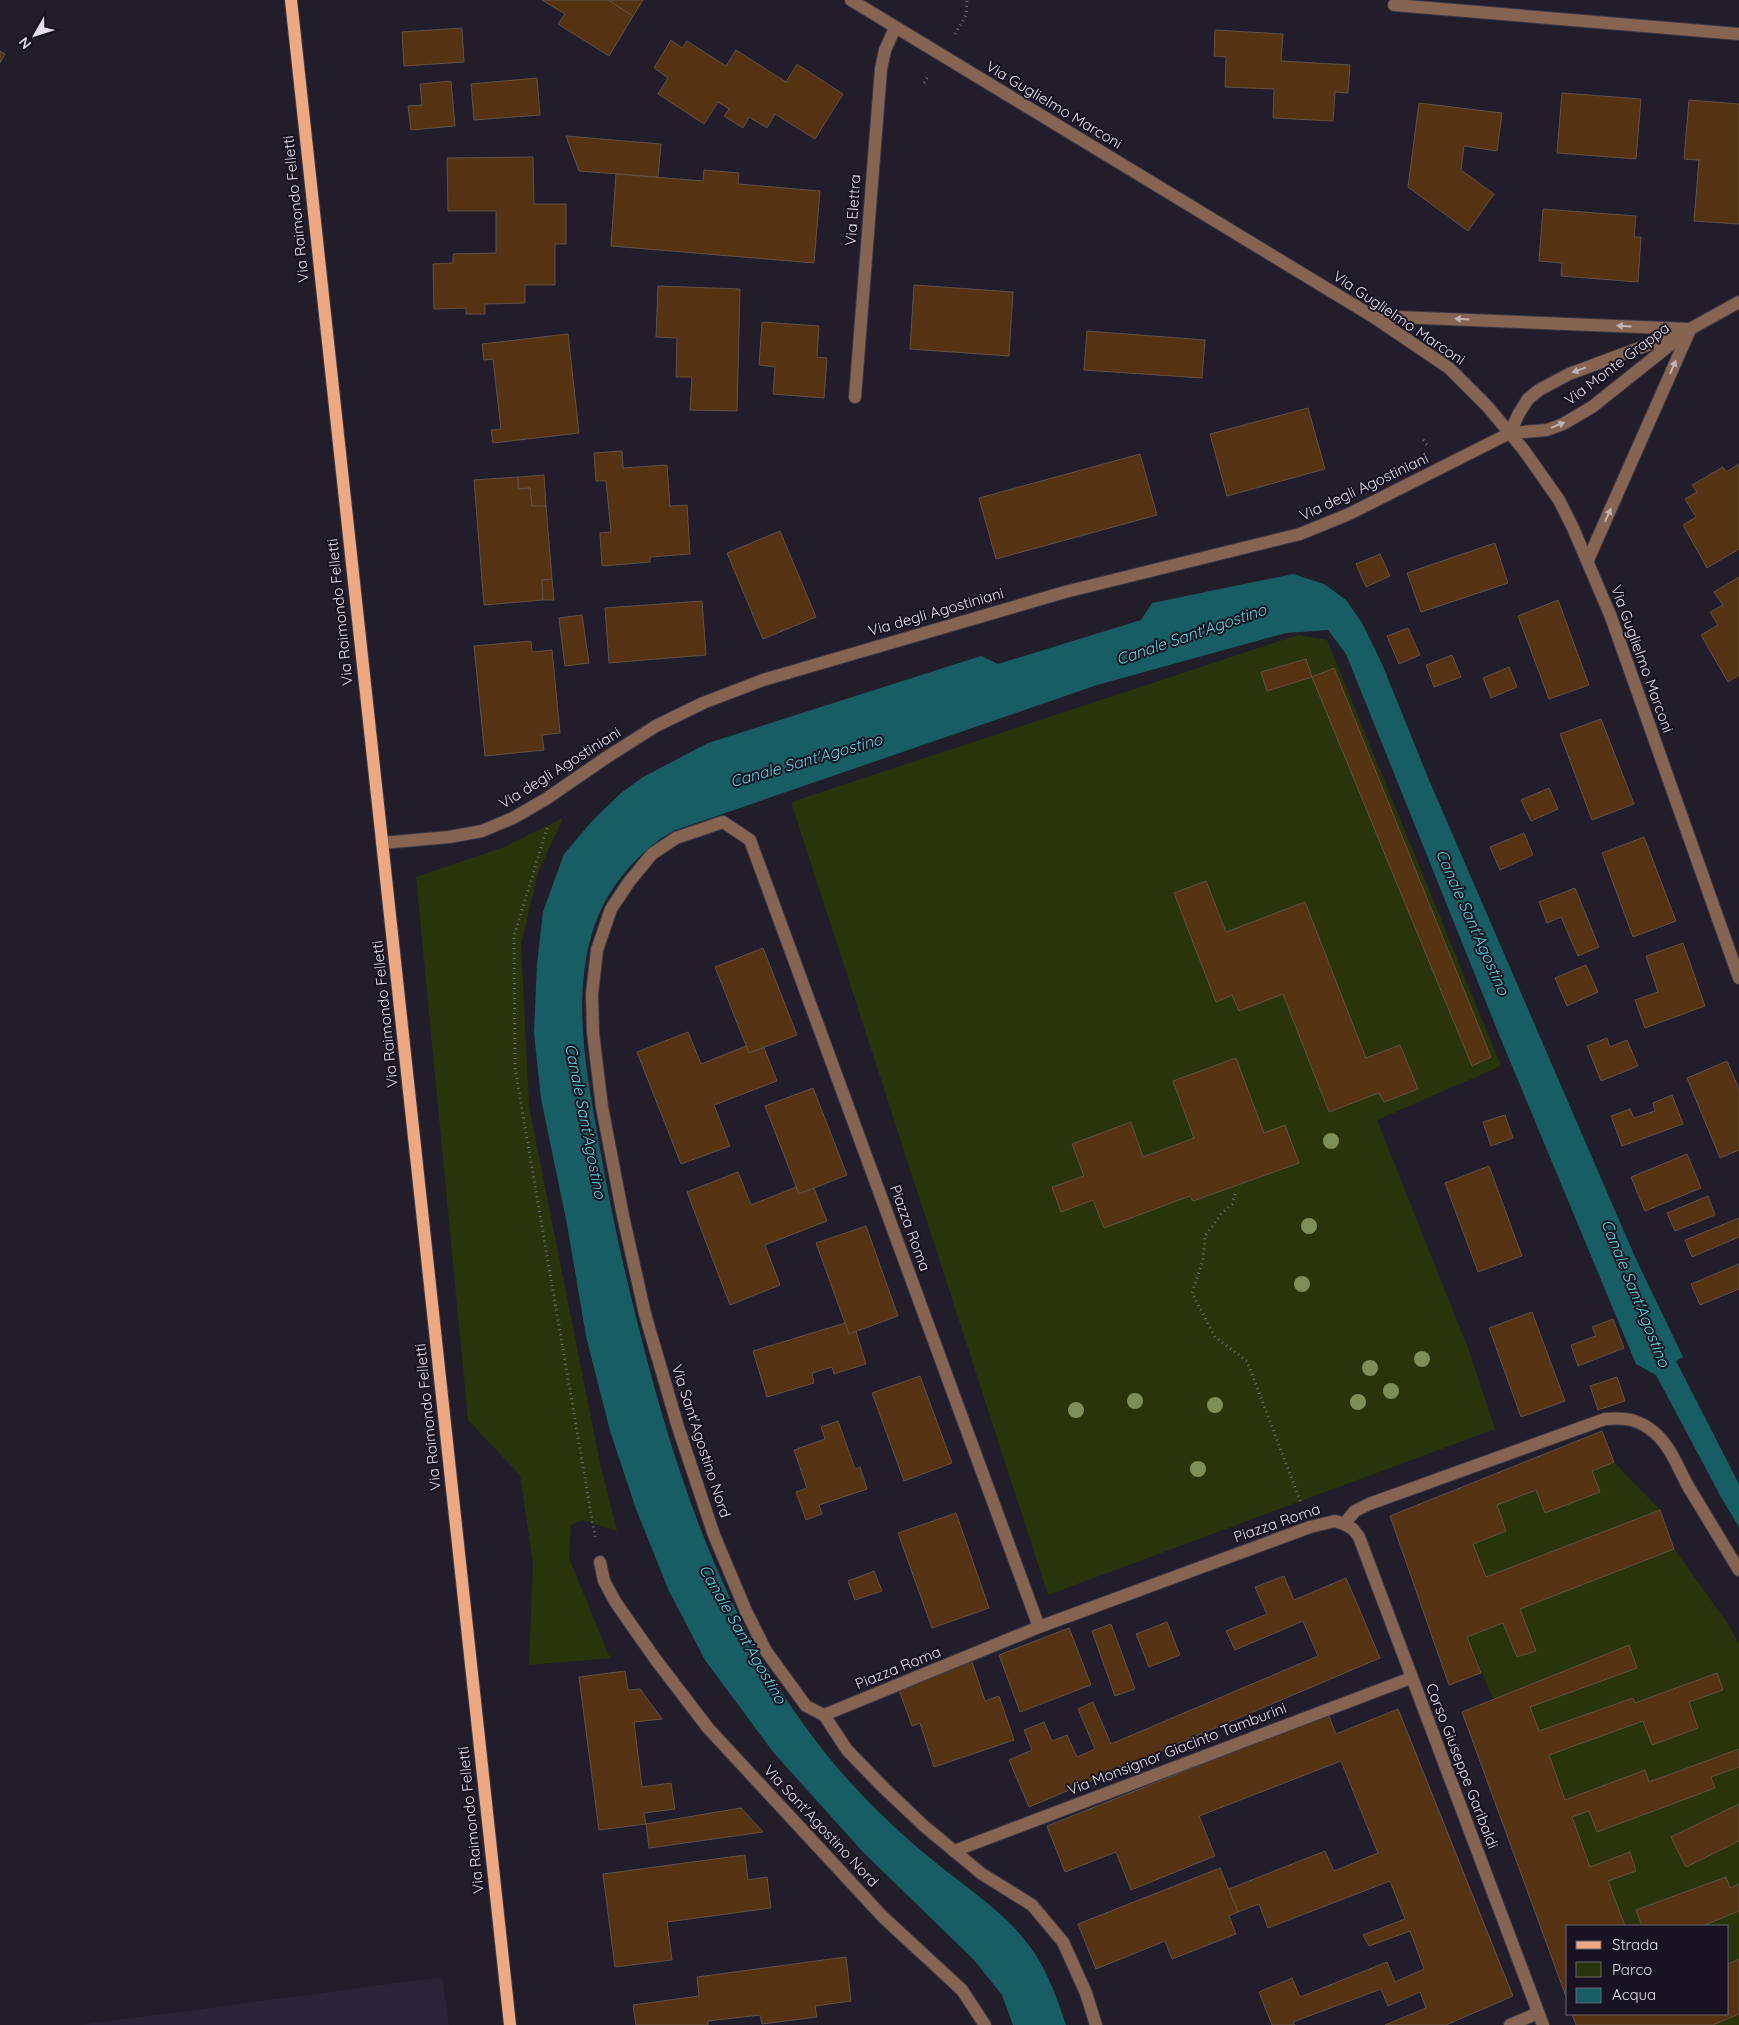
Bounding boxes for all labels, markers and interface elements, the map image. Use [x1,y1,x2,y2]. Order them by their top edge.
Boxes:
north arrow [10,10,60,60]
text: N [15,34,35,53]
street label: Via Guglielmo Marconi [983,56,1126,153]
street label: Via Raimondo Felletti [278,135,313,284]
street label: Via Elettra [841,174,864,246]
street label: Via Guglielmo Marconi [1329,266,1469,369]
one-way arrow [1453,314,1469,322]
street label: Via Monte Grappa [1560,318,1673,409]
one-way arrow [1616,322,1632,330]
one-way arrow [1670,360,1678,374]
one-way arrow [1571,367,1586,374]
one-way arrow [1551,421,1565,429]
street label: Via degli Agostiniani [1296,448,1431,525]
one-way arrow [1604,508,1612,522]
street label: Via Raimondo Felletti [322,538,357,687]
street label: Via Guglielmo Marconi [1607,582,1678,735]
street label: Via degli Agostiniani [866,583,1006,640]
water label: Canale Sant'Agostino [1113,598,1270,669]
street label: Via degli Agostiniani [495,722,624,813]
water label: Canale Sant'Agostino [728,728,886,791]
water label: Canale Sant'Agostino [1432,846,1515,999]
street label: Via Raimondo Felletti [367,940,402,1089]
water label: Canale Sant'Agostino [561,1042,611,1201]
street label: Piazza Roma [886,1182,935,1274]
water label: Canale Sant'Agostino [1597,1216,1675,1371]
street label: Via Raimondo Felletti [410,1343,445,1492]
street label: Via Sant'Agostino Nord [668,1362,735,1520]
street label: Piazza Roma [1231,1499,1323,1546]
water label: Canale Sant'Agostino [695,1561,792,1708]
street label: Piazza Roma [852,1642,943,1693]
street label: Corso Giuseppe Garibaldi [1422,1680,1503,1851]
street label: Via Monsignor Giacinto Tamburini [1065,1698,1289,1799]
street label: Via Raimondo Felletti [453,1746,488,1895]
street label: Via Sant'Agostino Nord [760,1761,883,1891]
legend [1566,1925,1729,2015]
text: Strada [1612,1935,1658,1954]
text: Parco [1612,1960,1652,1979]
text: Acqua [1612,1985,1656,2004]

